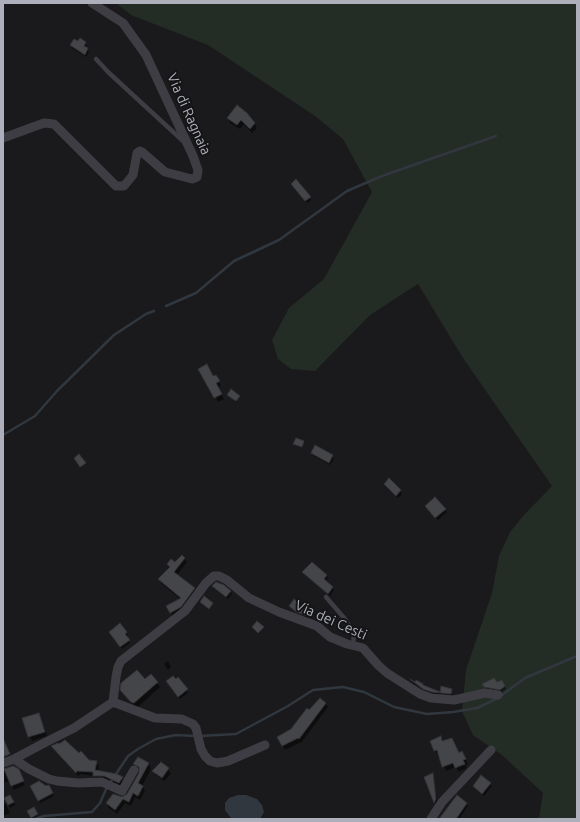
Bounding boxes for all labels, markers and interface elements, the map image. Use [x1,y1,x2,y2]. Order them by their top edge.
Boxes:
street label: Via di Ragnaia [163,71,215,157]
street label: Via dei Cesti [292,597,370,643]

